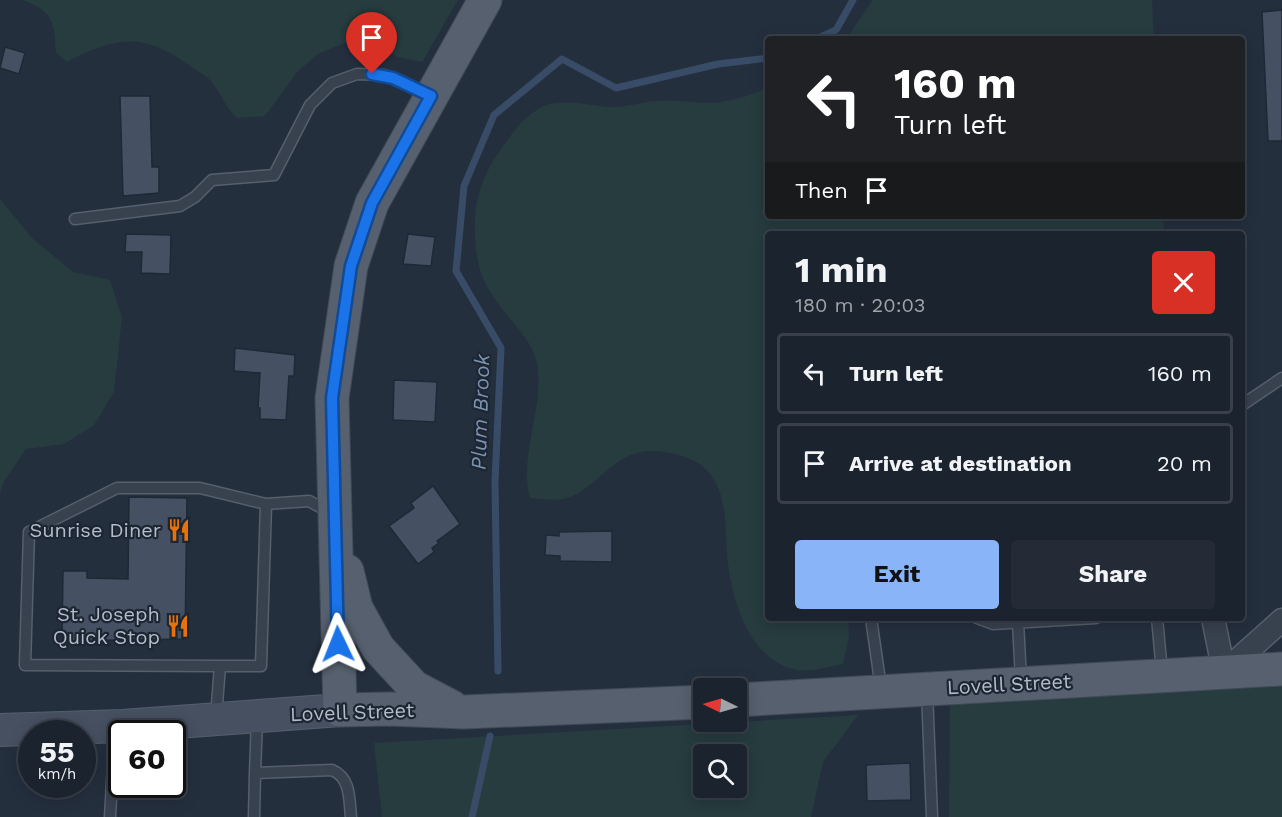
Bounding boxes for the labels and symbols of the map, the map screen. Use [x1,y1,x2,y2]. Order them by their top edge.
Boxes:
pin [346,12,397,74]
water label: Plum Brook [465,353,495,471]
restaurant icon: Sunrise Diner [166,517,192,543]
place label: Sunrise Diner [29,518,161,542]
place label: St. Joseph Quick Stop [53,602,160,649]
position arrow [306,612,370,676]
restaurant icon: St. Joseph Quick Stop [165,613,191,639]
street label: Lovell Street [946,669,1072,699]
north arrow [693,678,747,732]
street label: Lovell Street [290,698,415,726]
speed limit sign: 60 [108,720,186,798]

